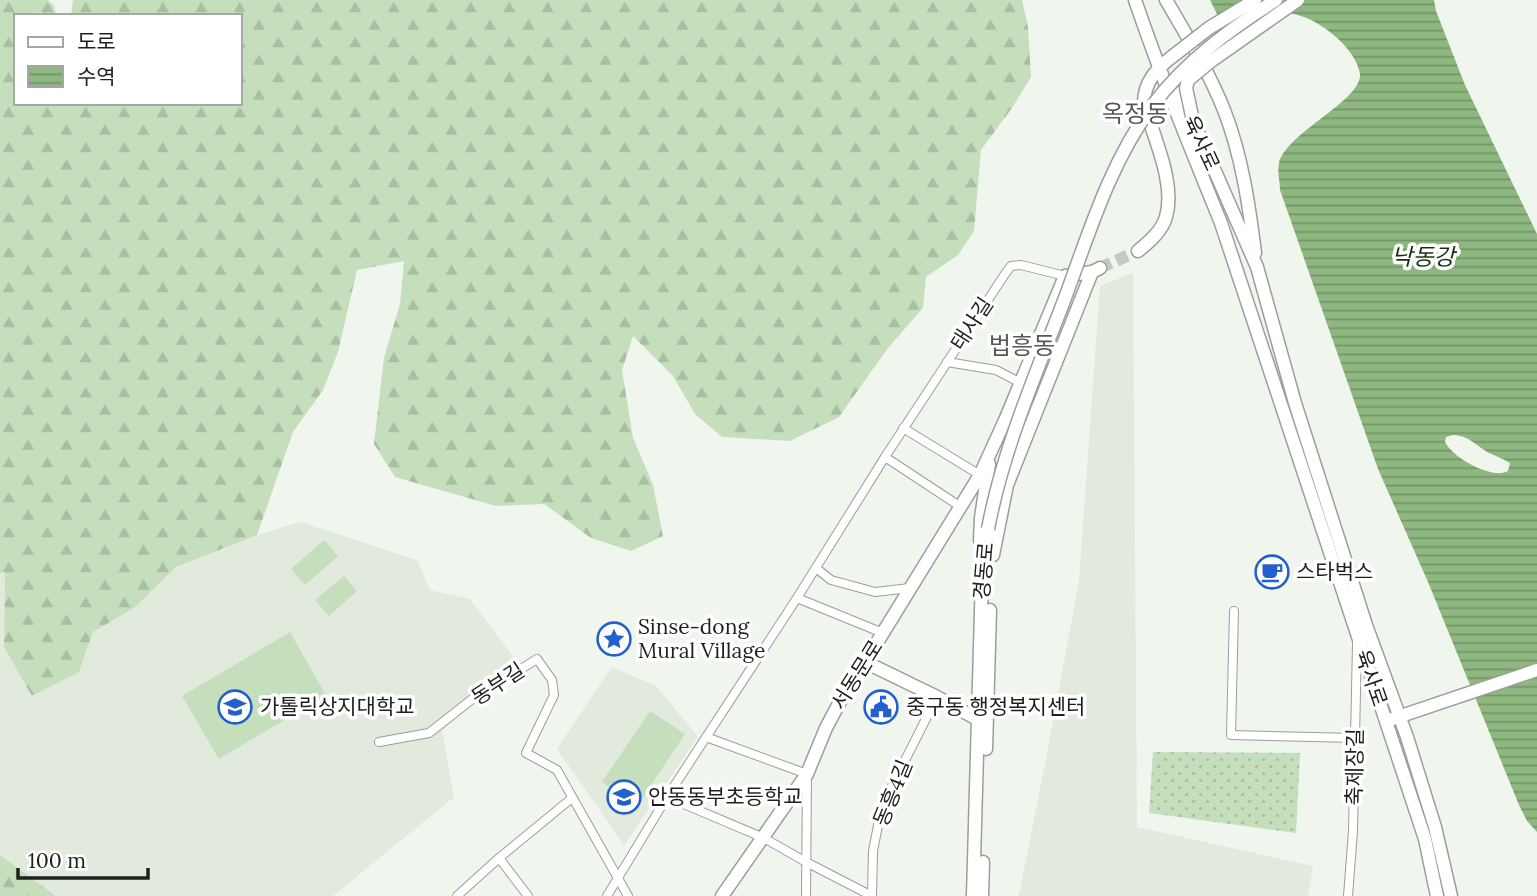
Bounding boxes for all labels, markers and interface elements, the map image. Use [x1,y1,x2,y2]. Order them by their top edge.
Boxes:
legend [14,14,242,105]
text: 도로 [77,28,116,55]
text: 수역 [77,63,116,90]
district label: 옥정동 [1102,98,1168,129]
street label: 육사로 [1177,111,1226,175]
water label: 낙동강 [1391,242,1458,271]
street label: 태사길 [944,292,999,355]
district label: 법흥동 [989,330,1055,361]
street label: 경동로 [968,541,999,601]
cafe icon: 스타벅스 [1253,553,1291,591]
place label: 스타벅스 [1296,558,1373,585]
place label: Sinse-dong Mural Village [638,613,765,664]
place icon: Sinse-dong Mural Village [595,620,633,658]
street label: 서동문로 [825,635,889,715]
street label: 육사로 [1349,646,1394,710]
street label: 동부길 [466,656,529,711]
school or university icon: 가톨릭상지대학교 [216,688,254,726]
public building icon: 중구동 행정복지센터 [862,688,900,726]
place label: 가톨릭상지대학교 [260,693,415,720]
place label: 중구동 행정복지센터 [906,693,1085,720]
street label: 축제장길 [1340,728,1369,806]
street label: 동흥4길 [867,756,918,830]
school or university icon: 안동동부초등학교 [605,778,643,816]
place label: 안동동부초등학교 [648,783,803,810]
scale bar [18,836,147,880]
text: 100 m [28,847,86,874]

